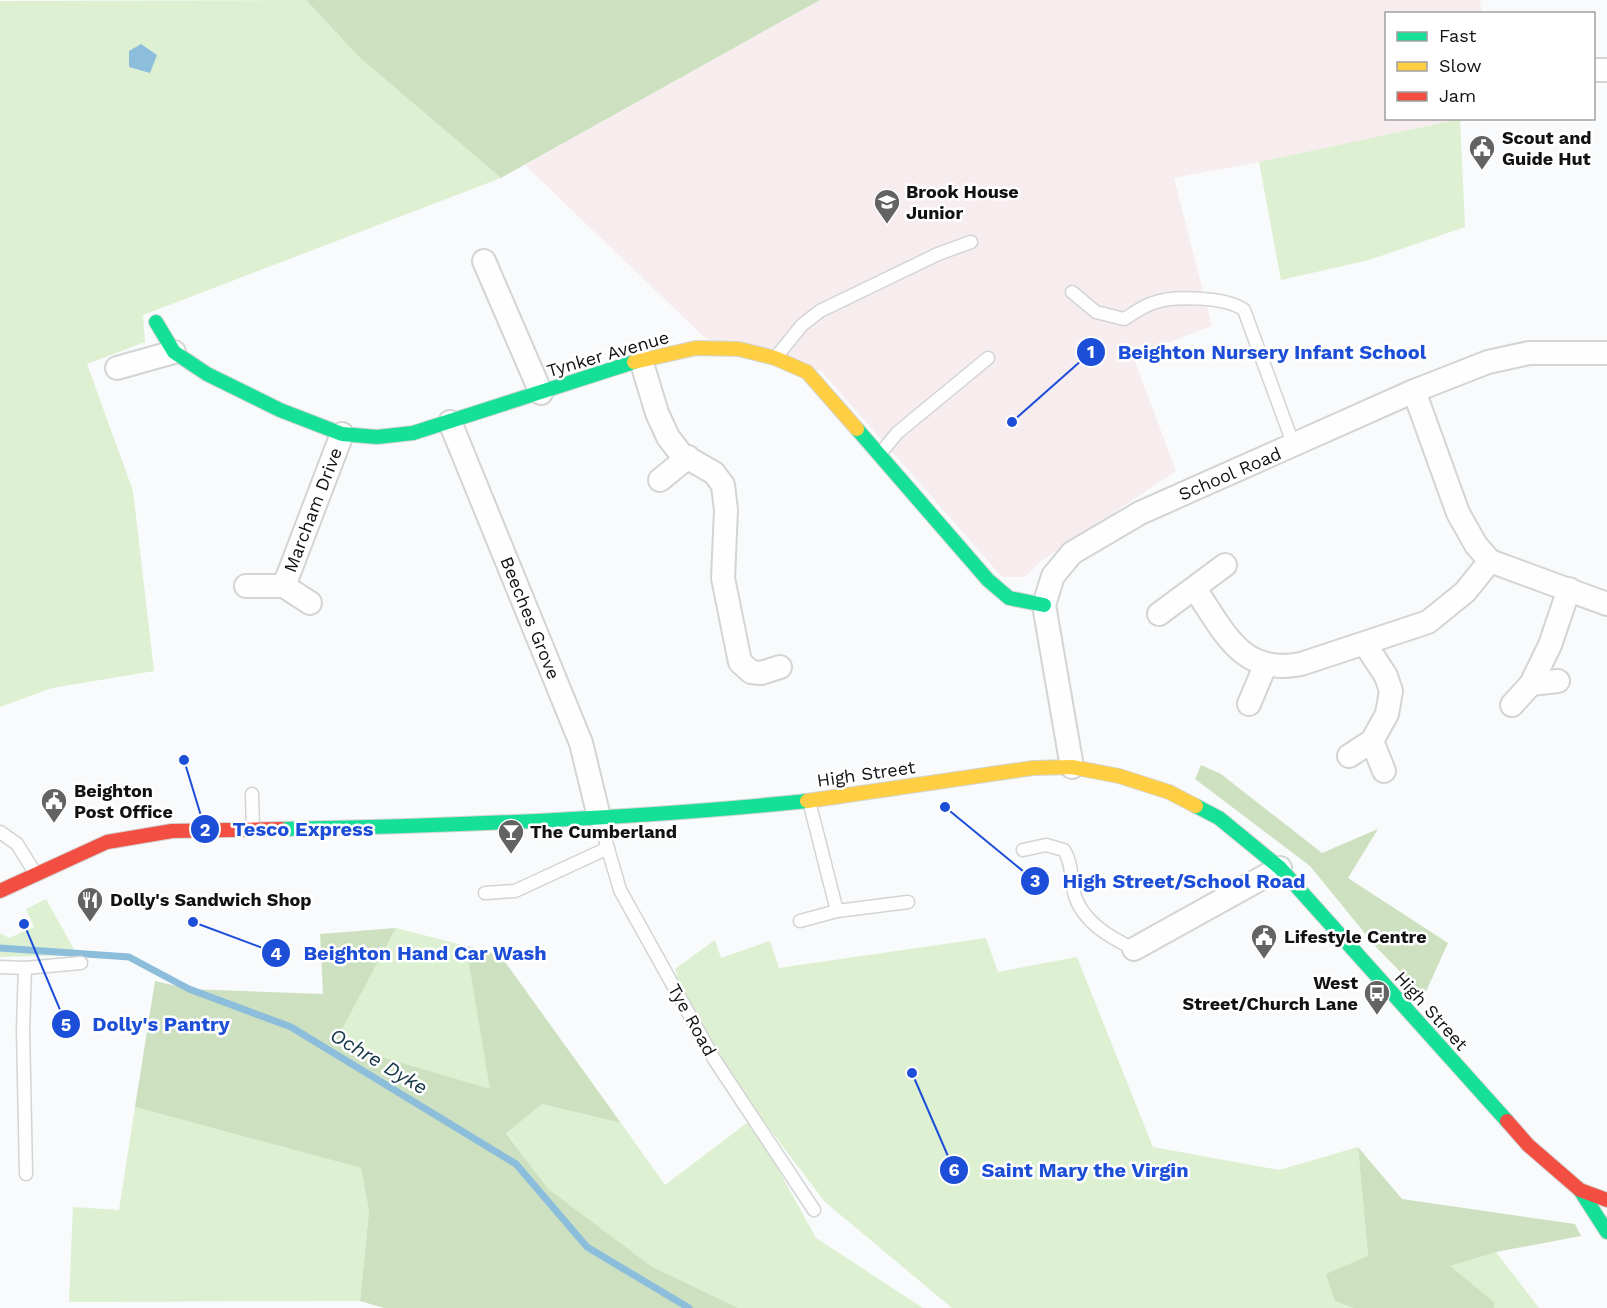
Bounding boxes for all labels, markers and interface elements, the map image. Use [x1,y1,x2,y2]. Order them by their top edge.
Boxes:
legend [1385,12,1595,120]
text: Fast [1439,25,1477,46]
text: Slow [1439,55,1482,76]
text: Jam [1439,85,1476,106]
place label: Scout and Guide Hut [1502,127,1592,169]
public building icon: Scout and Guide Hut [1467,133,1497,171]
place label: Brook House Junior [906,181,1019,223]
school or university icon: Brook House Junior [872,187,902,225]
street label: Tynker Avenue [544,326,671,381]
callout: Beighton Nursery Infant School [1076,333,1439,371]
text: Beighton Nursery Infant School [1118,340,1427,364]
text: 1 [1087,341,1095,362]
street label: School Road [1175,443,1284,505]
street label: Marcham Drive [279,444,346,575]
street label: Beeches Grove [496,553,565,682]
street label: High Street [815,756,917,791]
place label: Beighton Post Office [74,780,173,822]
public building icon: Beighton Post Office [39,786,69,824]
callout: Tesco Express [190,810,385,848]
text: Tesco Express [233,817,374,841]
bar icon: The Cumberland [496,817,526,855]
text: 2 [200,819,210,840]
place label: The Cumberland [530,821,677,842]
callout: High Street/School Road [1020,862,1317,900]
text: High Street/School Road [1062,869,1306,893]
text: 3 [1030,870,1040,891]
restaurant icon: Dolly's Sandwich Shop [75,885,105,923]
place label: Dolly's Sandwich Shop [110,889,312,910]
public building icon: Lifestyle Centre [1249,922,1279,960]
place label: Lifestyle Centre [1284,926,1427,947]
callout: Beighton Hand Car Wash [261,934,559,972]
text: Beighton Hand Car Wash [303,941,547,965]
text: 4 [270,943,282,964]
street label: High Street [1390,967,1473,1055]
place label: West Street/Church Lane [1183,972,1358,1014]
bus stop icon: West Street/Church Lane [1362,978,1392,1016]
street label: Tye Road [664,980,721,1059]
callout: Dolly's Pantry [51,1005,242,1043]
text: Dolly's Pantry [92,1012,230,1036]
text: 5 [61,1014,71,1035]
water label: Ochre Dyke [326,1023,432,1099]
callout: Saint Mary the Virgin [939,1151,1201,1189]
text: Saint Mary the Virgin [981,1158,1189,1182]
text: 6 [948,1159,960,1180]

